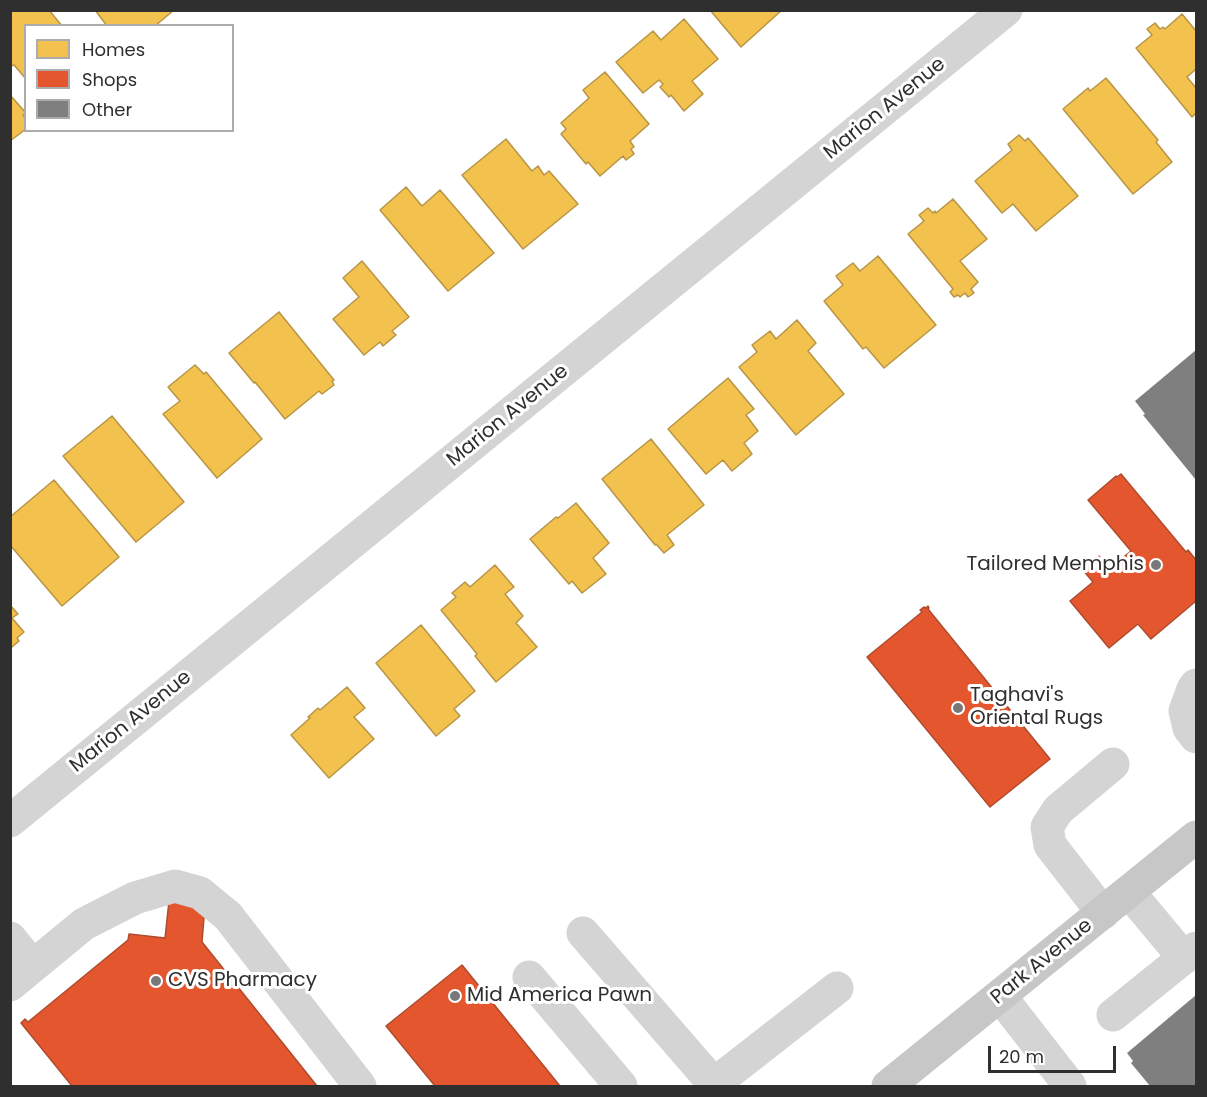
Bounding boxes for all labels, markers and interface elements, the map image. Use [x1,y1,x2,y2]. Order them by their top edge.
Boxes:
legend [24,24,234,132]
text: Homes [82,37,145,62]
street label: Marion Avenue [819,53,951,165]
text: Shops [82,67,137,92]
text: Other [82,97,132,122]
street label: Marion Avenue [442,360,574,472]
place label: Tailored Memphis [966,553,1144,577]
marker: Tailored Memphis [1149,558,1163,572]
street label: Marion Avenue [65,666,197,778]
place label: Taghavi's Oriental Rugs [970,684,1103,731]
marker: Taghavi's Oriental Rugs [951,701,965,715]
street label: Park Avenue [987,914,1097,1010]
place label: CVS Pharmacy [168,969,317,993]
marker: CVS Pharmacy [149,974,163,988]
place label: Mid America Pawn [467,984,652,1008]
marker: Mid America Pawn [448,989,462,1003]
scale bar [991,1034,1118,1072]
text: 20 m [999,1044,1044,1069]

